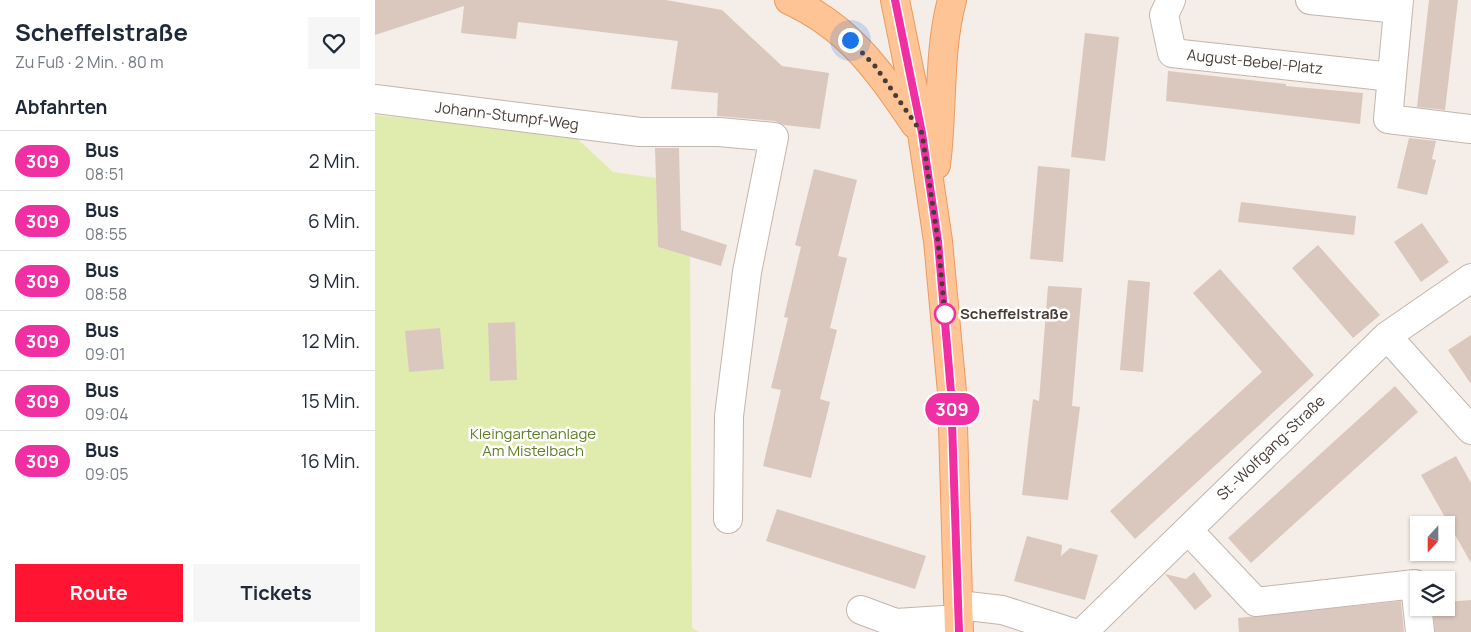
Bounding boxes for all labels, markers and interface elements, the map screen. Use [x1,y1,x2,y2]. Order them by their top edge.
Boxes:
text: Scheffelstraße [15,15,188,48]
button: heart [308,17,360,69]
your location [838,28,863,53]
street label: August-Bebel-Platz [1186,44,1324,79]
text: Zu Fuß · 2 Min. · 80 m [15,51,164,73]
text: Abfahrten [15,94,108,120]
street label: Johann-Stumpf-Weg [434,96,580,135]
text: Bus [85,137,119,163]
text: 2 Min. [309,148,360,174]
text: 309 [26,149,59,173]
text: 08:51 [85,163,124,185]
text: Bus [85,197,119,223]
text: 6 Min. [308,208,360,234]
text: 309 [26,209,59,233]
text: 08:55 [85,223,127,245]
text: Bus [85,257,119,283]
text: 9 Min. [308,268,360,294]
text: 309 [26,269,59,293]
text: 08:58 [85,283,127,305]
marker: Scheffelstraße [934,303,956,325]
place label: Scheffelstraße [960,303,1068,324]
text: Bus [85,317,119,343]
text: 12 Min. [301,328,360,354]
text: 309 [26,329,59,353]
text: 09:01 [85,343,125,365]
text: Bus [85,377,119,403]
text: 15 Min. [301,388,360,414]
text: 309 [26,389,59,413]
street label: St.-Wolfgang-Straße [1212,390,1330,505]
line badge: 309 [923,393,981,425]
text: 309 [935,397,969,421]
text: 09:04 [85,403,129,425]
park label: Kleingartenanlage Am Mistelbach [470,423,596,461]
text: Bus [85,437,119,463]
text: 16 Min. [300,448,360,474]
text: 309 [26,449,59,473]
text: 09:05 [85,463,128,485]
north arrow [1410,516,1455,561]
map controls [1410,516,1455,616]
button: Route [15,564,183,622]
button: Tickets [193,564,360,622]
button: layers [1410,571,1455,616]

